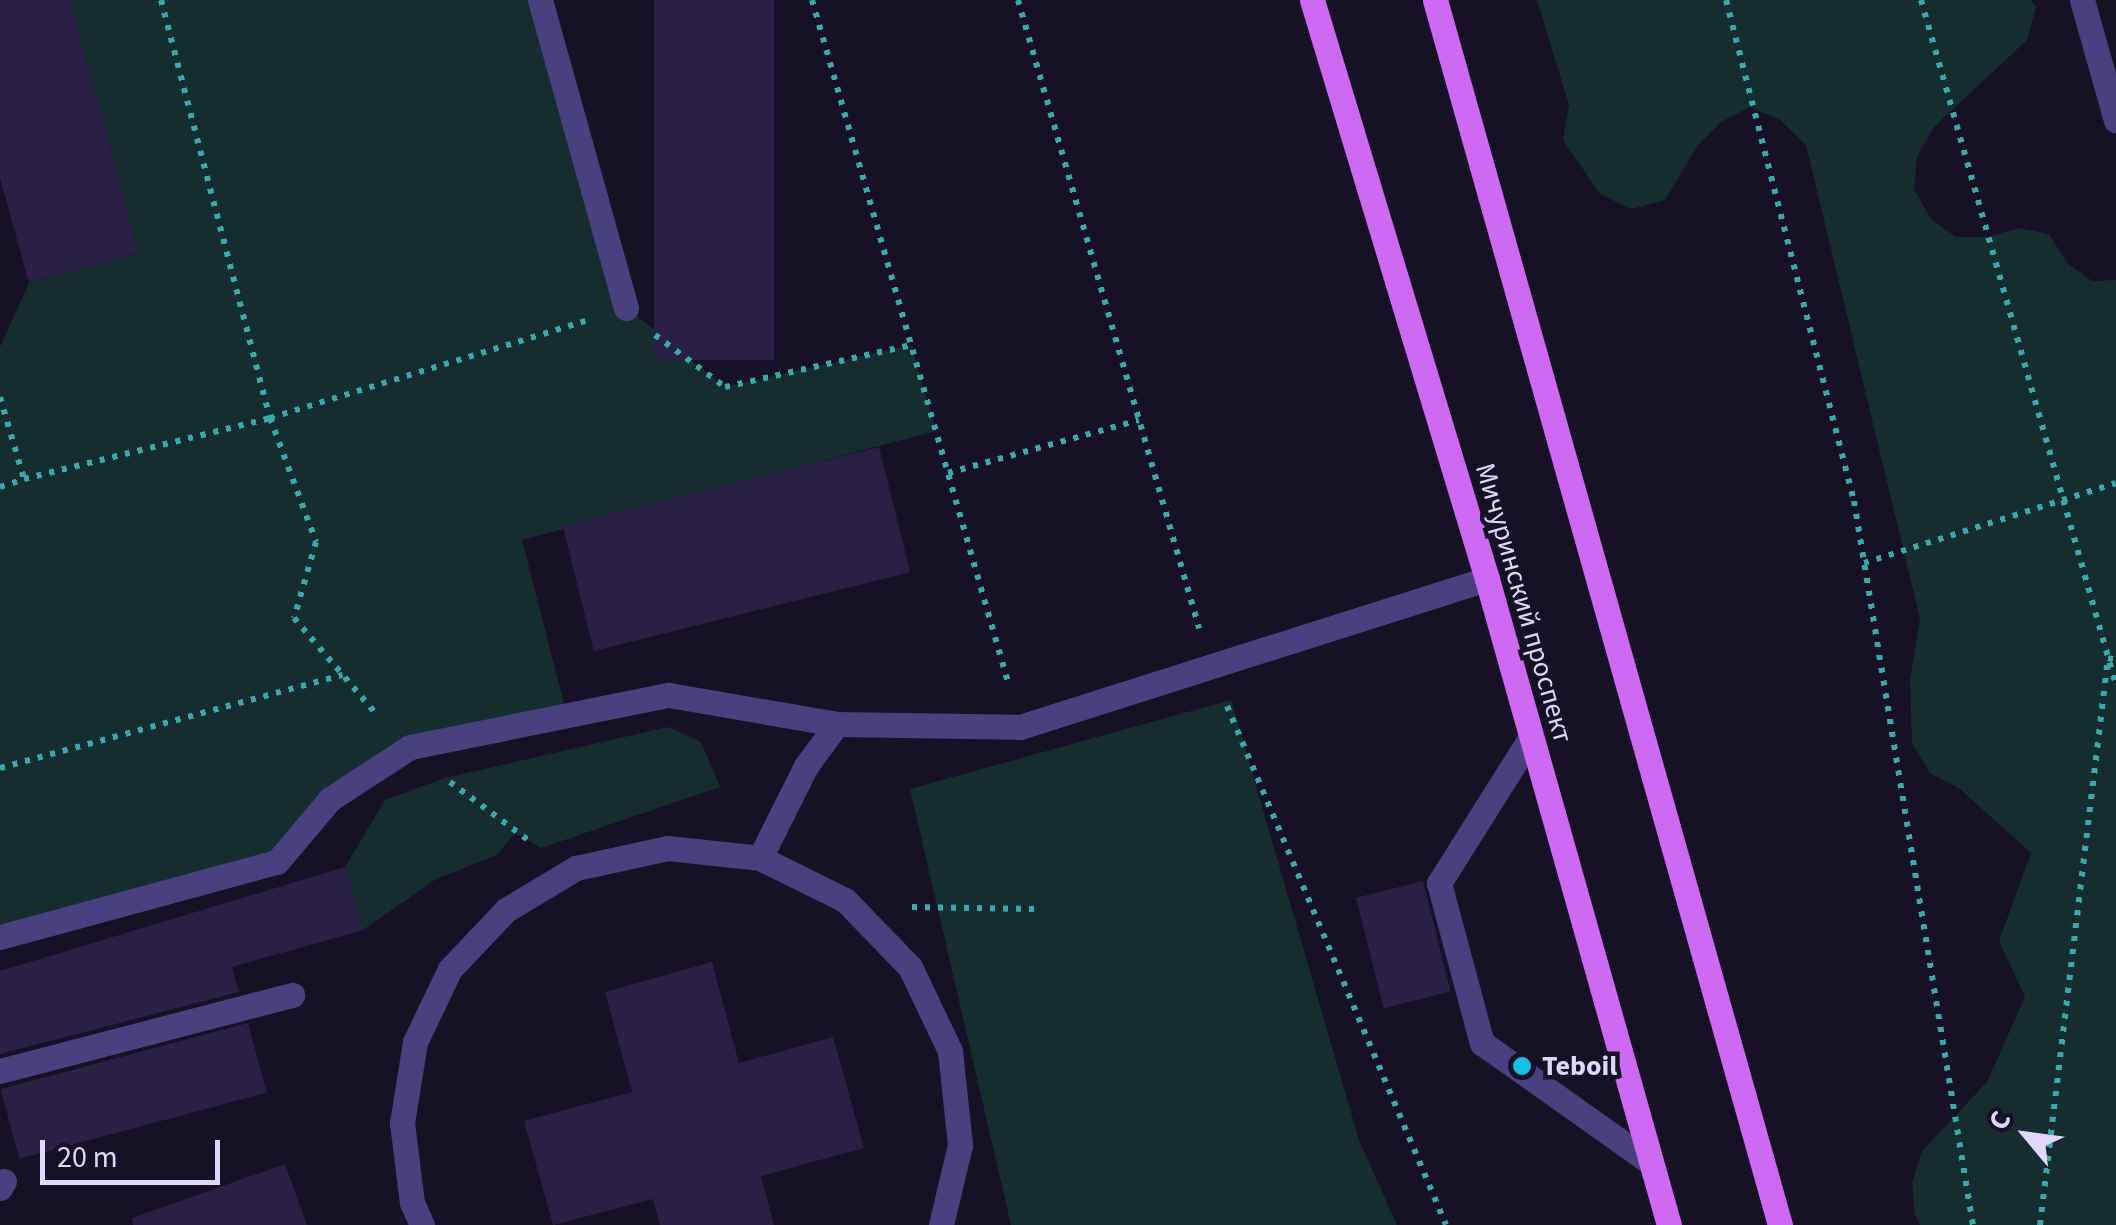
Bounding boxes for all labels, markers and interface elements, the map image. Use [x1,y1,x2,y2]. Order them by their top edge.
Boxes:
street label: Мичуринский проспект [1468,459,1580,747]
place label: Teboil [1542,1049,1617,1083]
marker: Teboil [1511,1055,1533,1077]
north arrow [1976,1085,2076,1185]
text: С [1978,1104,2021,1137]
scale bar [45,1120,225,1182]
text: 20 m [57,1136,118,1179]

